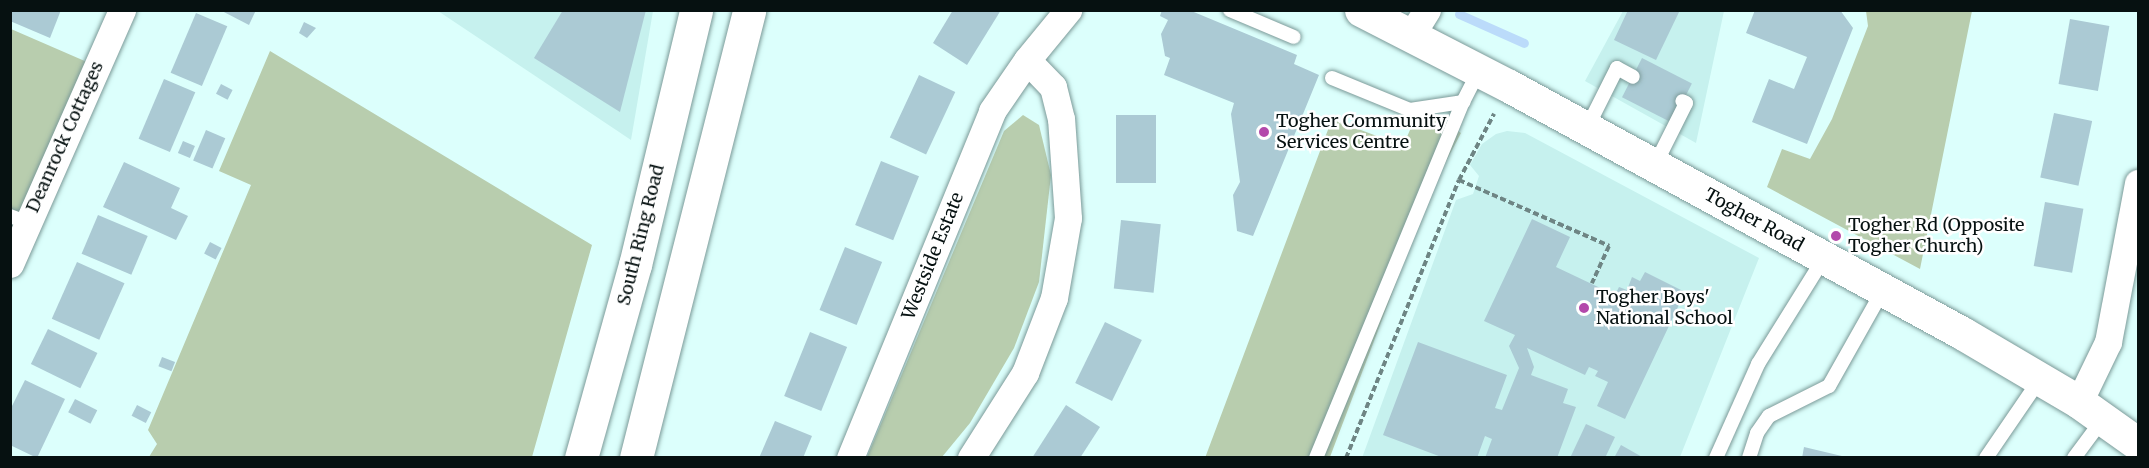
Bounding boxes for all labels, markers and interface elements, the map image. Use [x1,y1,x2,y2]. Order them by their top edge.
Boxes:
street label: Deanrock Cottages [22,58,108,216]
place label: Togher Community Services Centre [1276,111,1446,154]
marker: Togher Community Services Centre [1257,125,1271,139]
street label: South Ring Road [613,162,669,308]
street label: Togher Road [1700,184,1808,256]
street label: Westside Estate [898,189,968,323]
place label: Togher Rd (Opposite Togher Church) [1848,215,2024,258]
marker: Togher Rd (Opposite Togher Church) [1829,229,1843,243]
place label: Togher Boys' National School [1596,287,1733,330]
marker: Togher Boys' National School [1577,301,1591,315]

